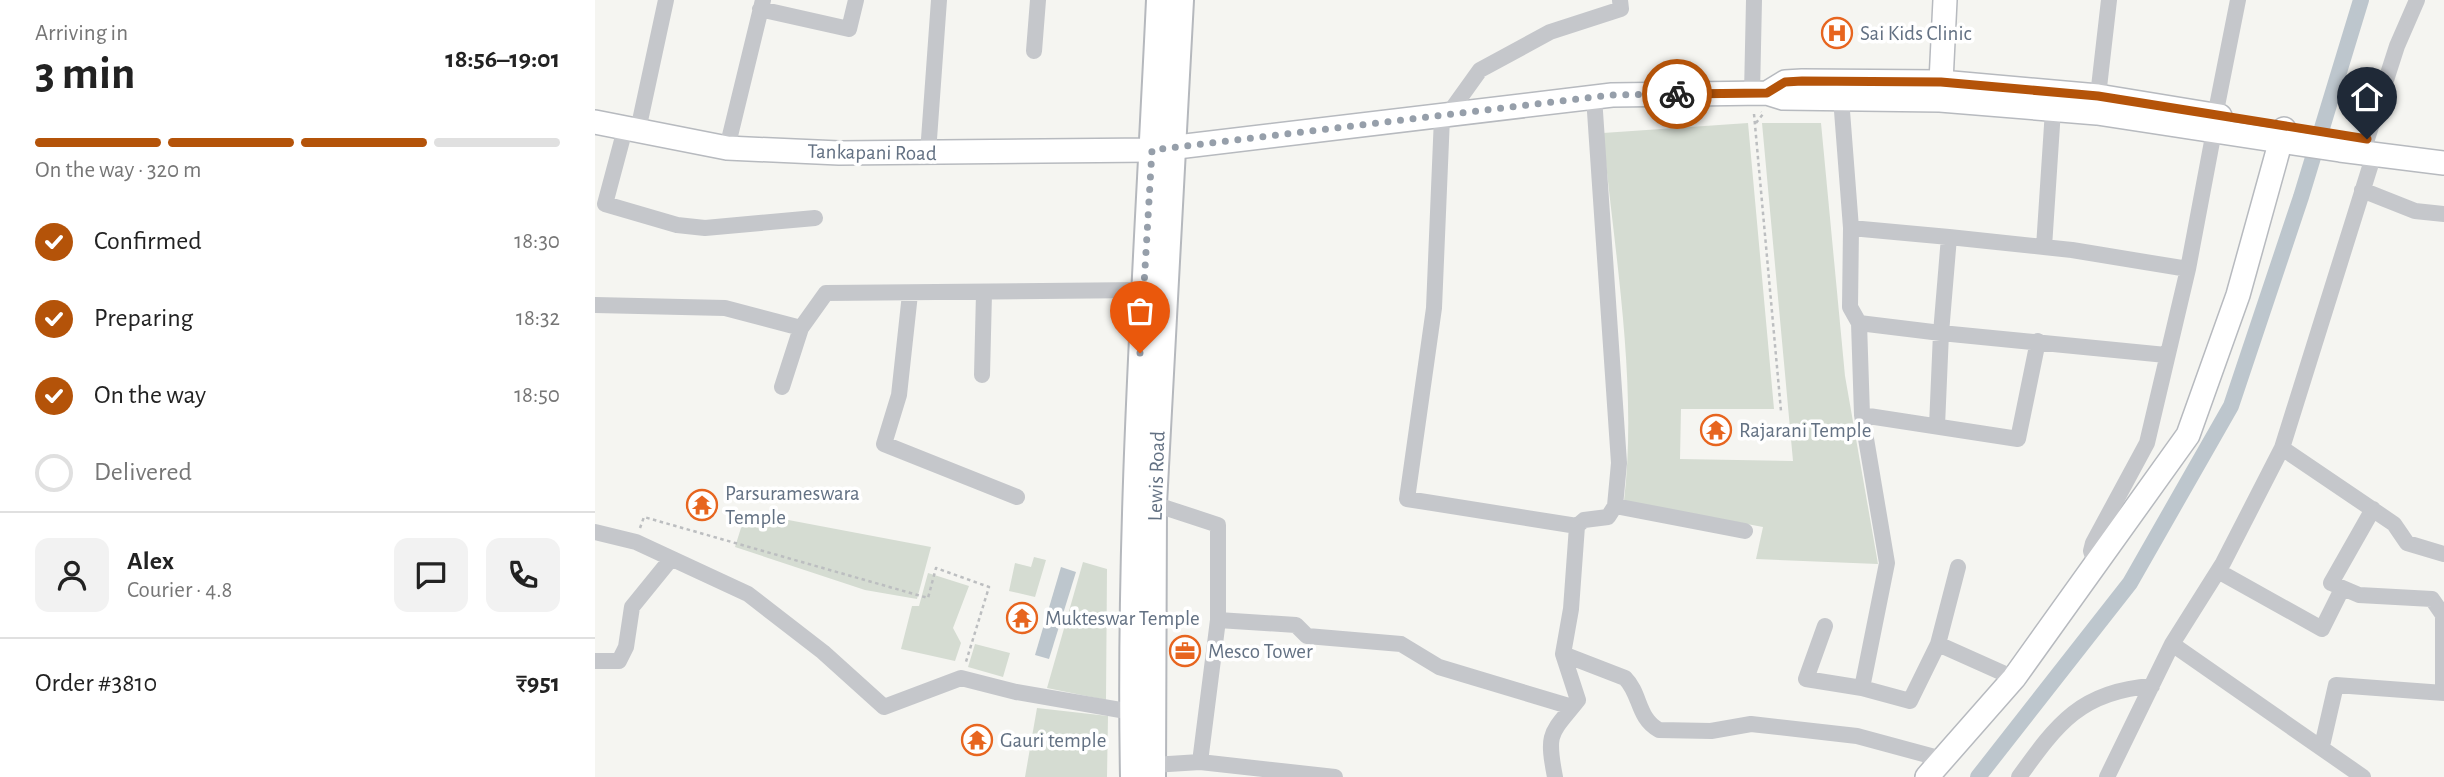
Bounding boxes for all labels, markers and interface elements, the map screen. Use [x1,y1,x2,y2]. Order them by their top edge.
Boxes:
hospital icon: Sai Kids Clinic [1820,16,1854,50]
text: Arriving in [35,22,128,45]
place label: Sai Kids Clinic [1860,23,1972,44]
text: 18:56–19:01 [445,46,560,72]
text: 3 min [35,51,135,97]
courier [1642,59,1712,129]
pin [2337,67,2397,139]
icon: bike [1658,75,1696,113]
icon: home [2348,78,2386,116]
street label: Tankapani Road [807,141,937,164]
text: On the way · 320 m [35,159,201,182]
icon: check [35,223,73,261]
text: Confirmed [94,228,202,254]
text: 18:30 [514,230,560,253]
pin [1110,281,1170,353]
icon: bag [1121,292,1159,330]
icon: check [35,300,73,338]
text: Preparing [94,305,193,331]
text: 18:32 [516,307,560,330]
icon: check [35,377,73,415]
text: On the way [94,382,206,408]
text: 18:50 [514,384,560,407]
temple icon: Rajarani Temple [1699,413,1733,447]
place label: Rajarani Temple [1739,420,1871,441]
street label: Lewis Road [1144,430,1169,522]
text: Delivered [94,459,192,485]
place label: Parsurameswara Temple [725,483,860,528]
temple icon: Parsurameswara Temple [685,488,719,522]
button: person [35,538,109,612]
button: chat [394,538,468,612]
button: phone [486,538,560,612]
text: Alex [127,548,174,574]
text: Courier · 4.8 [127,579,232,602]
temple icon: Mukteswar Temple [1005,601,1039,635]
place label: Mukteswar Temple [1045,608,1200,629]
office icon: Mesco Tower [1168,634,1202,668]
place label: Mesco Tower [1208,641,1313,662]
text: Order #3810 [35,670,157,696]
text: ₹951 [516,670,560,696]
temple icon: Gauri temple [960,723,994,757]
place label: Gauri temple [1000,730,1106,751]

